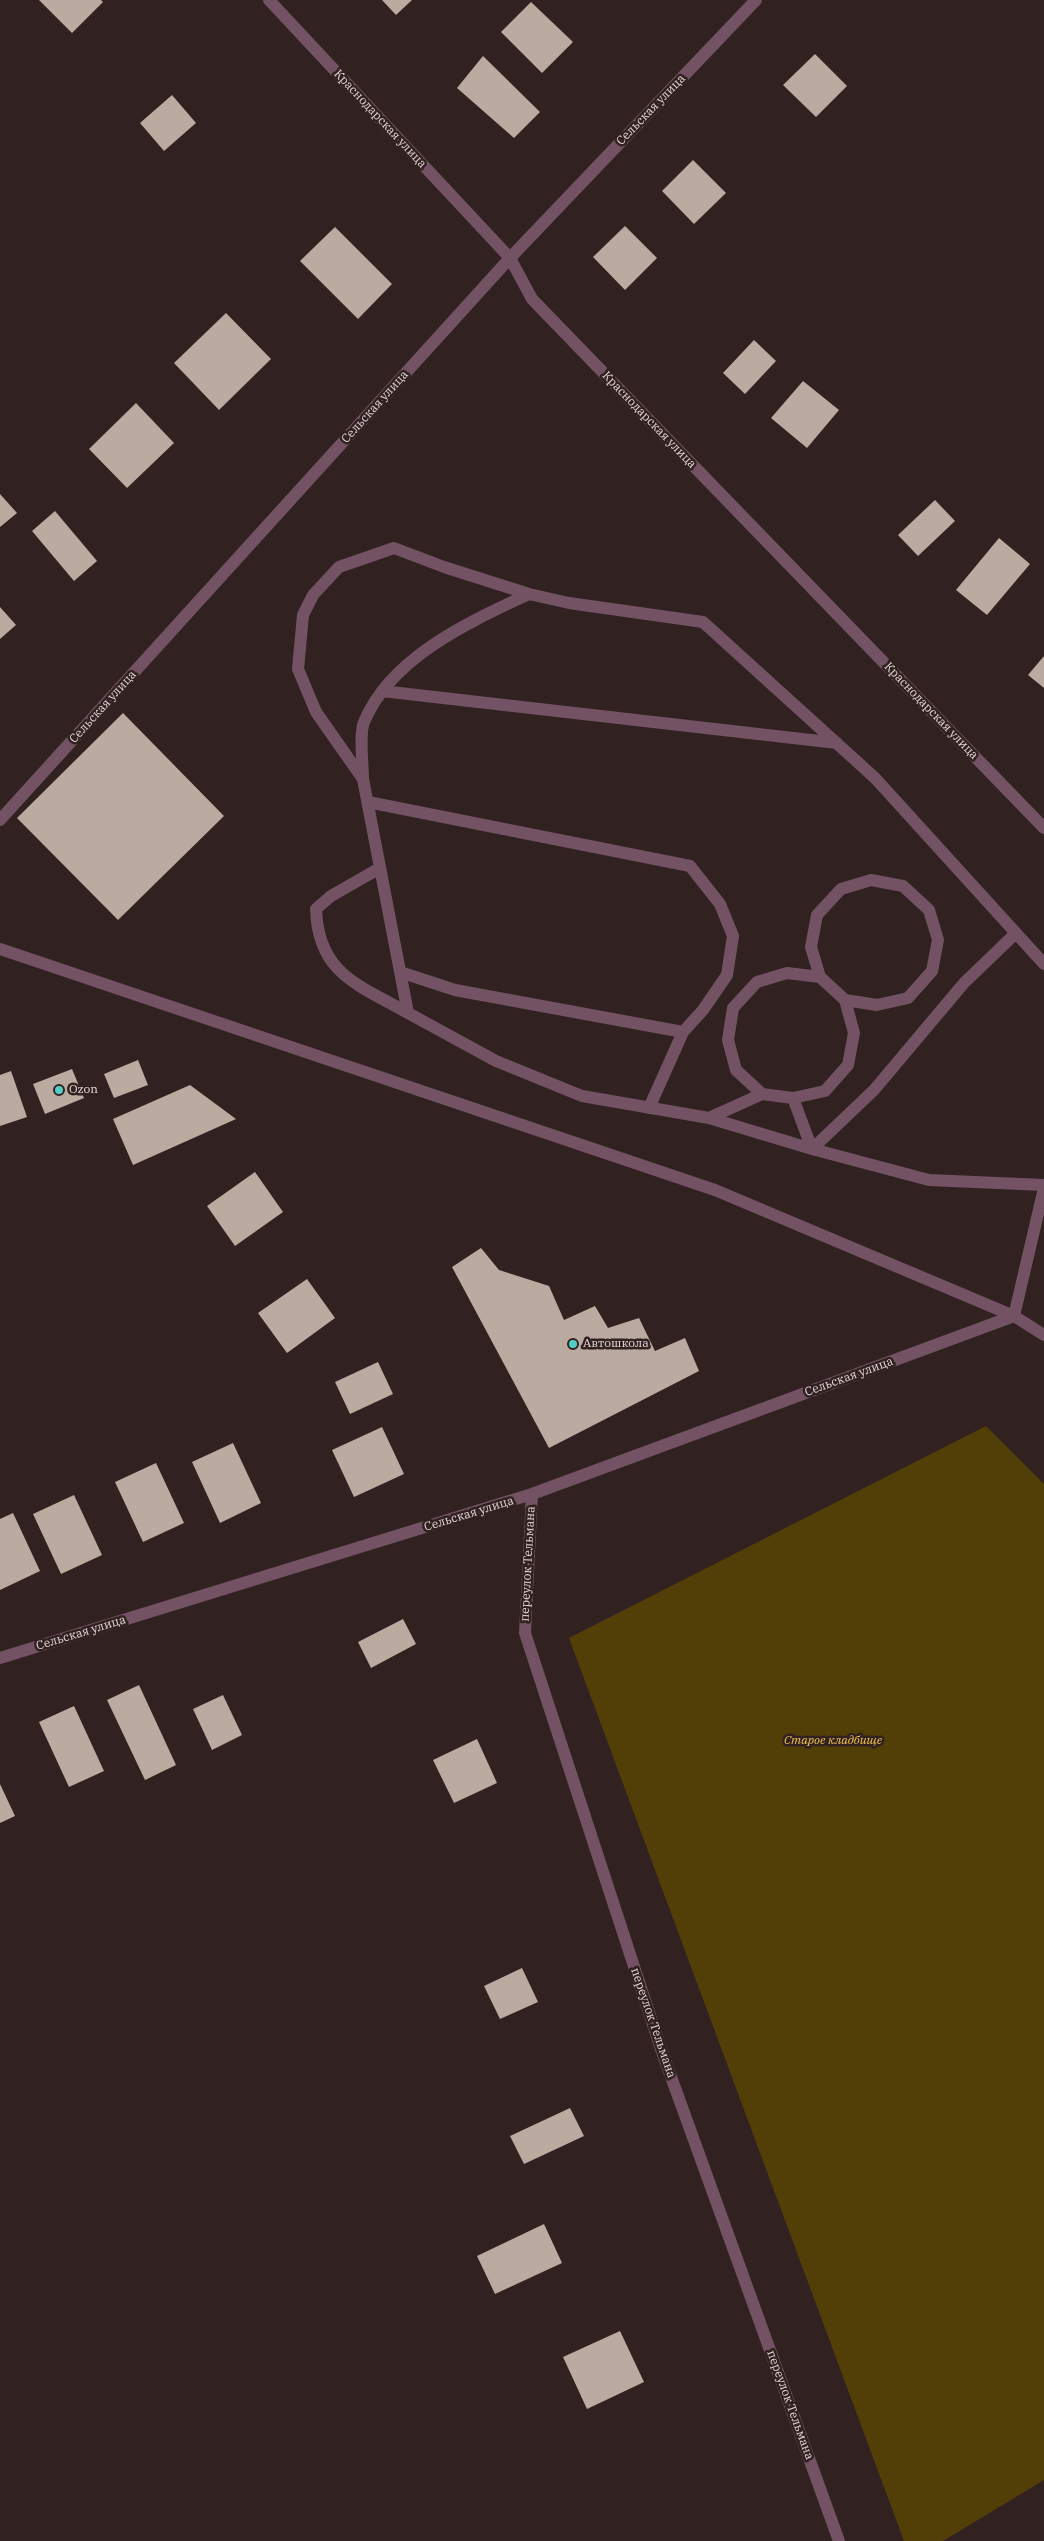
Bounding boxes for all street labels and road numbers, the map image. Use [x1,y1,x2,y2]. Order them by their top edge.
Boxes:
street label: Краснодарская улица [331,67,429,171]
street label: Сельская улица [614,72,688,148]
street label: Сельская улица [339,368,411,446]
street label: Краснодарская улица [599,369,699,471]
street label: Краснодарская улица [881,660,981,762]
street label: Сельская улица [67,668,139,746]
street label: Сельская улица [803,1354,895,1400]
street label: Сельская улица [422,1494,516,1534]
street label: переулок Тельмана [518,1506,538,1622]
street label: Сельская улица [34,1613,128,1653]
street label: переулок Тельмана [627,1966,679,2080]
street label: переулок Тельмана [764,2348,816,2462]

